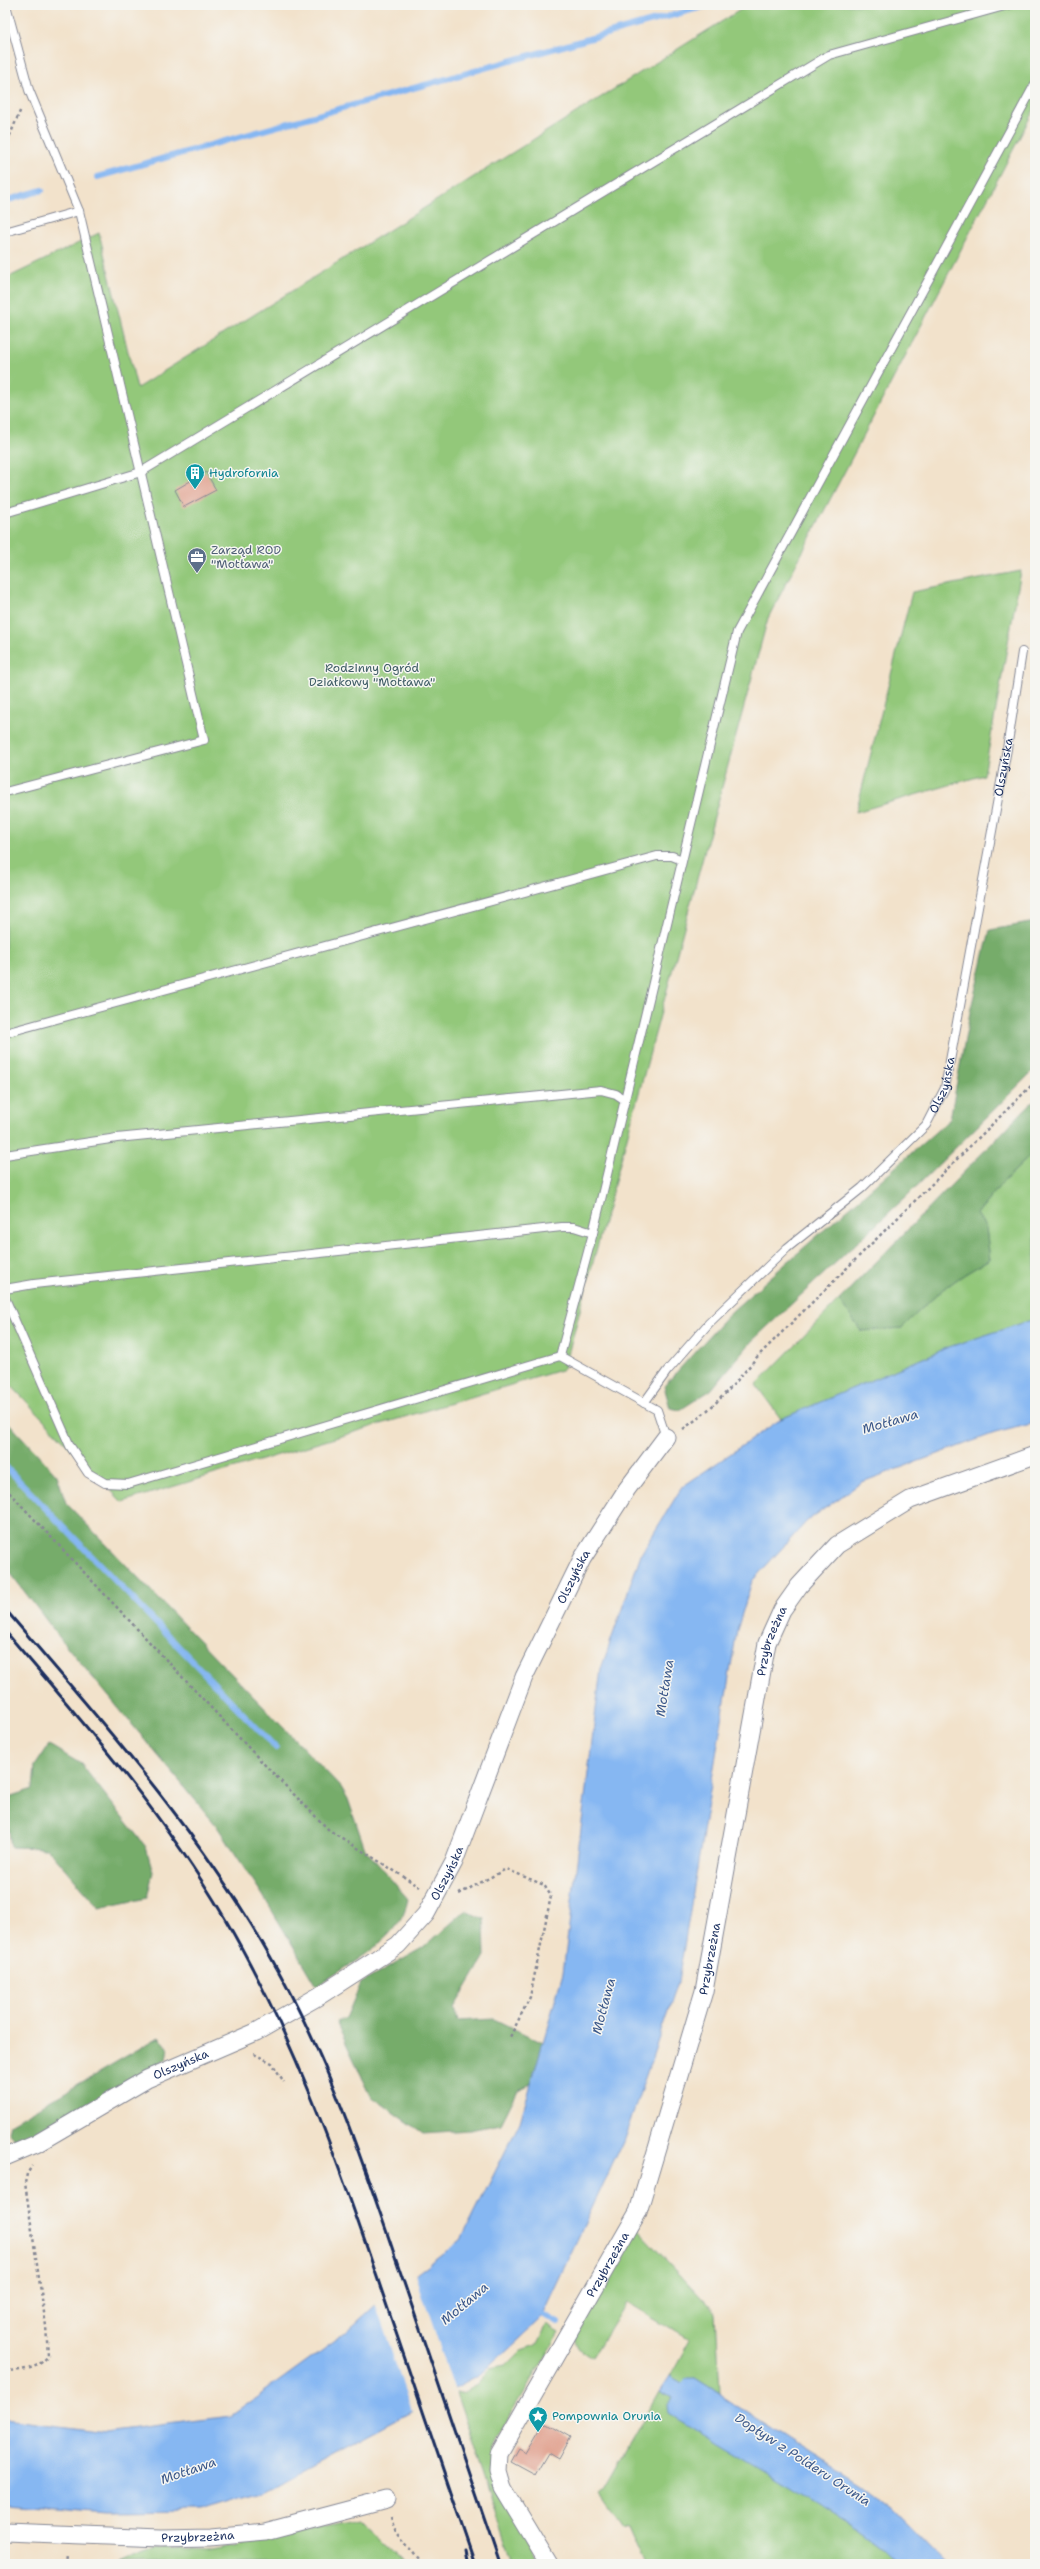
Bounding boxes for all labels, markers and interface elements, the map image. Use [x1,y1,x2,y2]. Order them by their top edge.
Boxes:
building icon: Hydrofornia [184,462,206,490]
place label: Hydrofornia [209,465,279,481]
place label: Zarząd ROD "Motława" [211,542,281,572]
office icon: Zarząd ROD "Motława" [186,546,208,574]
park label: Rodzinny Ogród Działkowy "Motława" [309,660,435,690]
street label: Olszyńska [991,736,1017,798]
street label: Olszyńska [925,1055,959,1116]
water label: Motława [860,1405,920,1438]
street label: Olszyńska [553,1546,594,1607]
street label: Przybrzeżna [753,1603,791,1677]
water label: Motława [652,1658,677,1718]
street label: Olszyńska [427,1844,467,1904]
street label: Przybrzeżna [695,1921,724,1997]
water label: Motława [588,1976,619,2036]
street label: Olszyńska [151,2045,211,2083]
street label: Przybrzeżna [583,2228,633,2300]
water label: Motława [437,2278,492,2328]
place icon: Pompownia Orunia [527,2405,549,2433]
place label: Pompownia Orunia [552,2408,662,2424]
water label: Dopływ z Polderu Orunia [732,2409,874,2510]
water label: Motława [158,2453,218,2488]
street label: Przybrzeżna [161,2527,236,2546]

